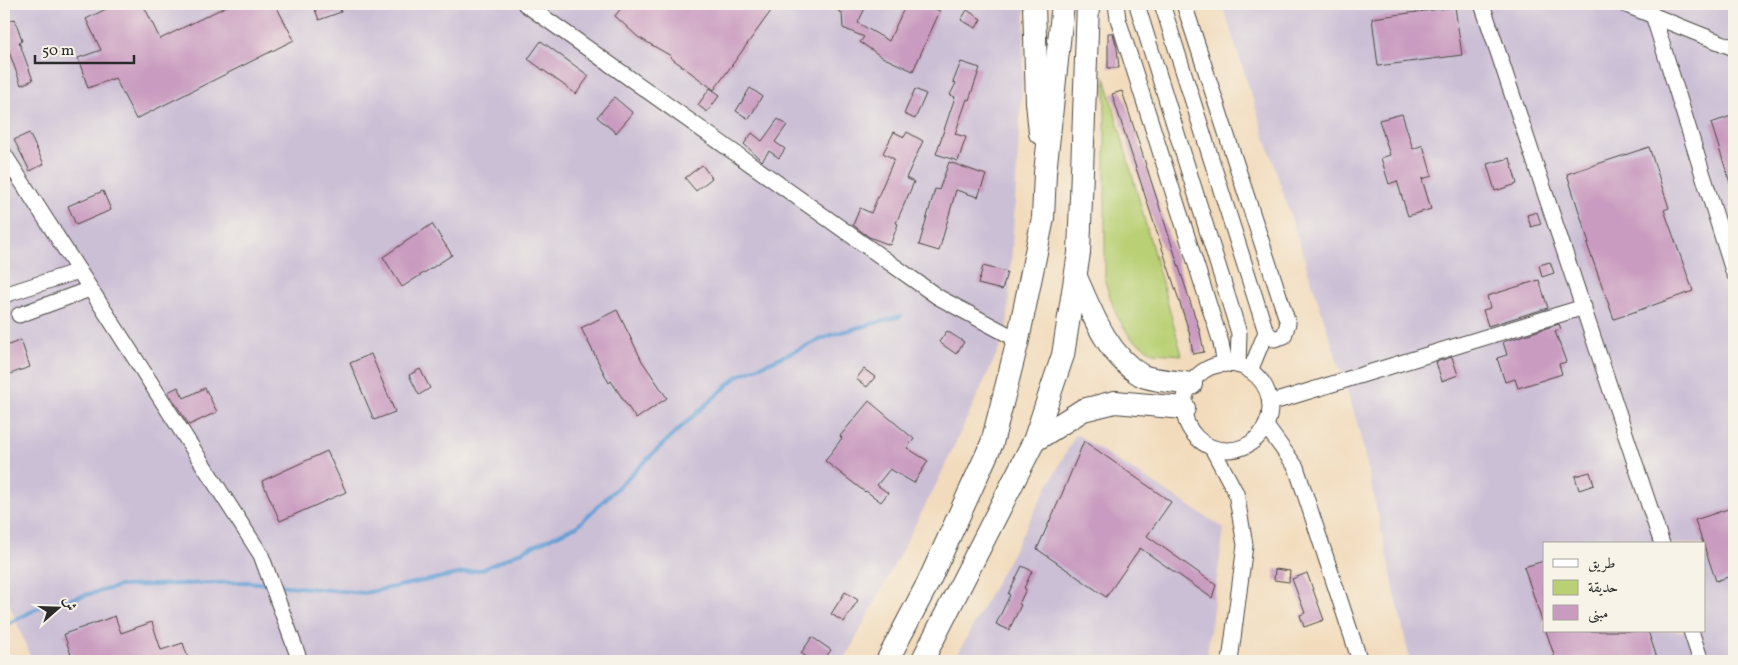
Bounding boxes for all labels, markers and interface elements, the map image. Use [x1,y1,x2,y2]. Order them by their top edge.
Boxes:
scale bar [35,32,134,64]
text: 50 m [42,41,74,62]
legend [1543,542,1706,632]
text: طريق [1588,554,1615,575]
text: حديقة [1588,578,1618,599]
north arrow [32,582,82,632]
text: ش [58,594,80,614]
text: مبنى [1588,604,1608,625]

